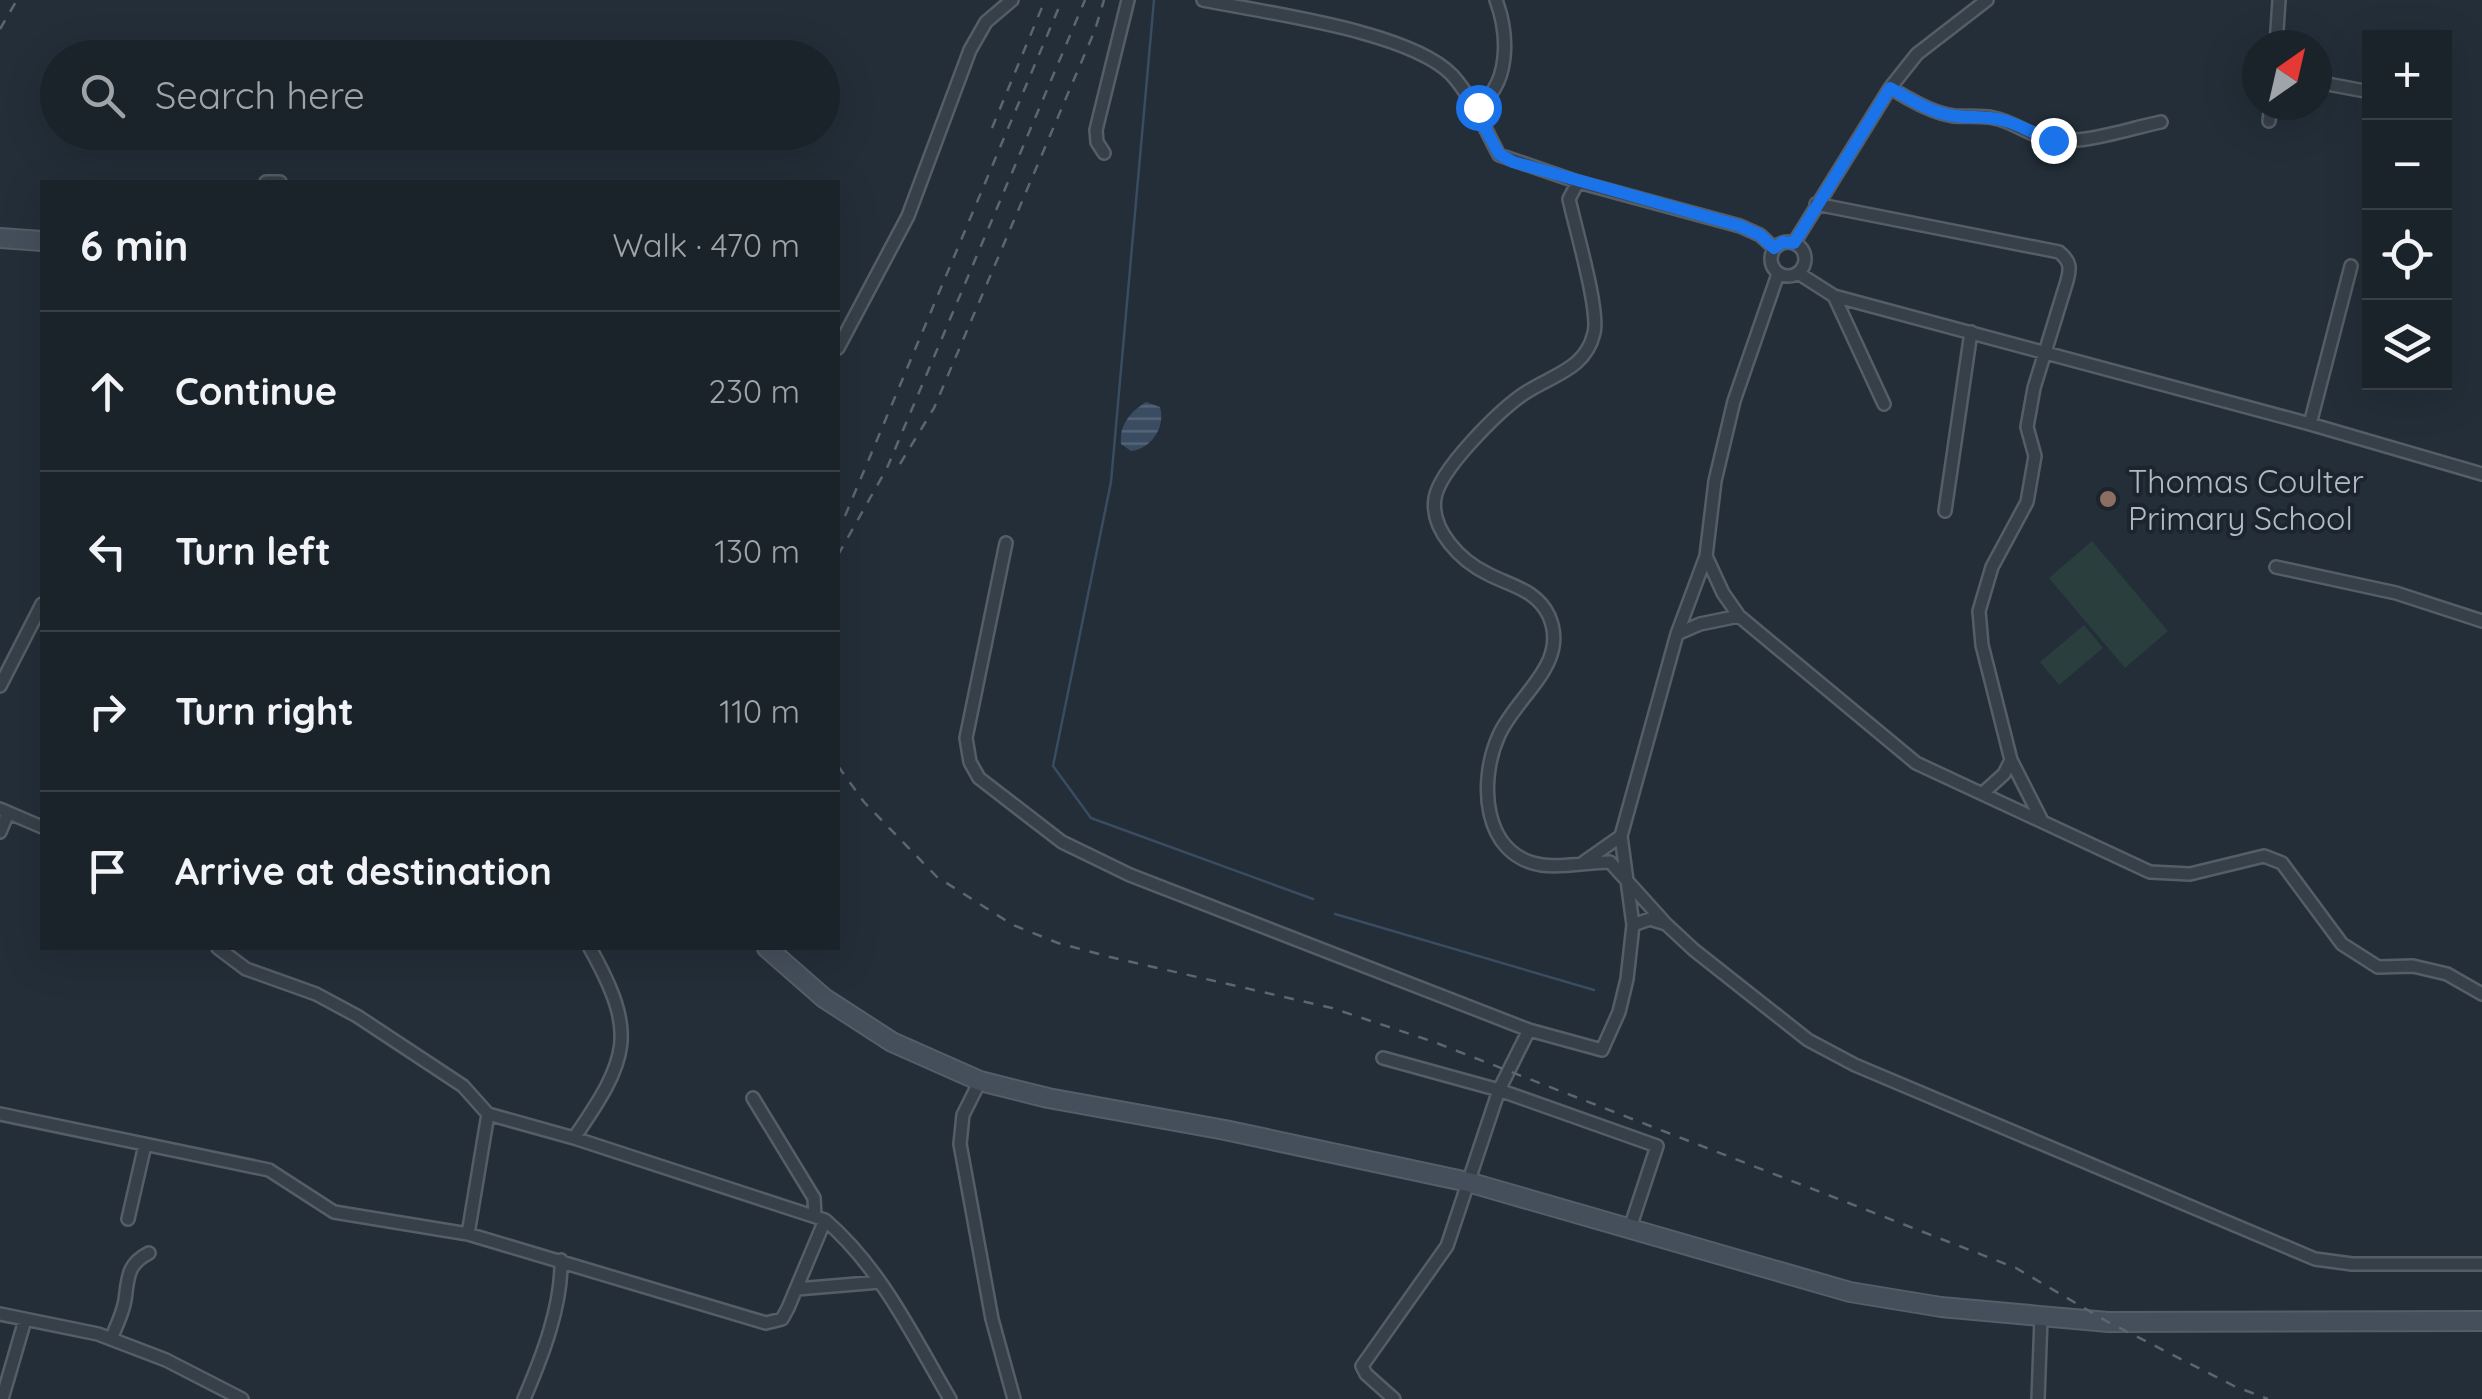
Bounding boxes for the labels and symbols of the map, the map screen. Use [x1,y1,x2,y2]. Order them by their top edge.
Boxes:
north arrow [2242,30,2332,120]
route start [1456,85,1502,131]
route end [2031,118,2077,164]
place label: Thomas Coulter Primary School [2128,461,2364,538]
marker: Thomas Coulter Primary School [2097,488,2119,510]

